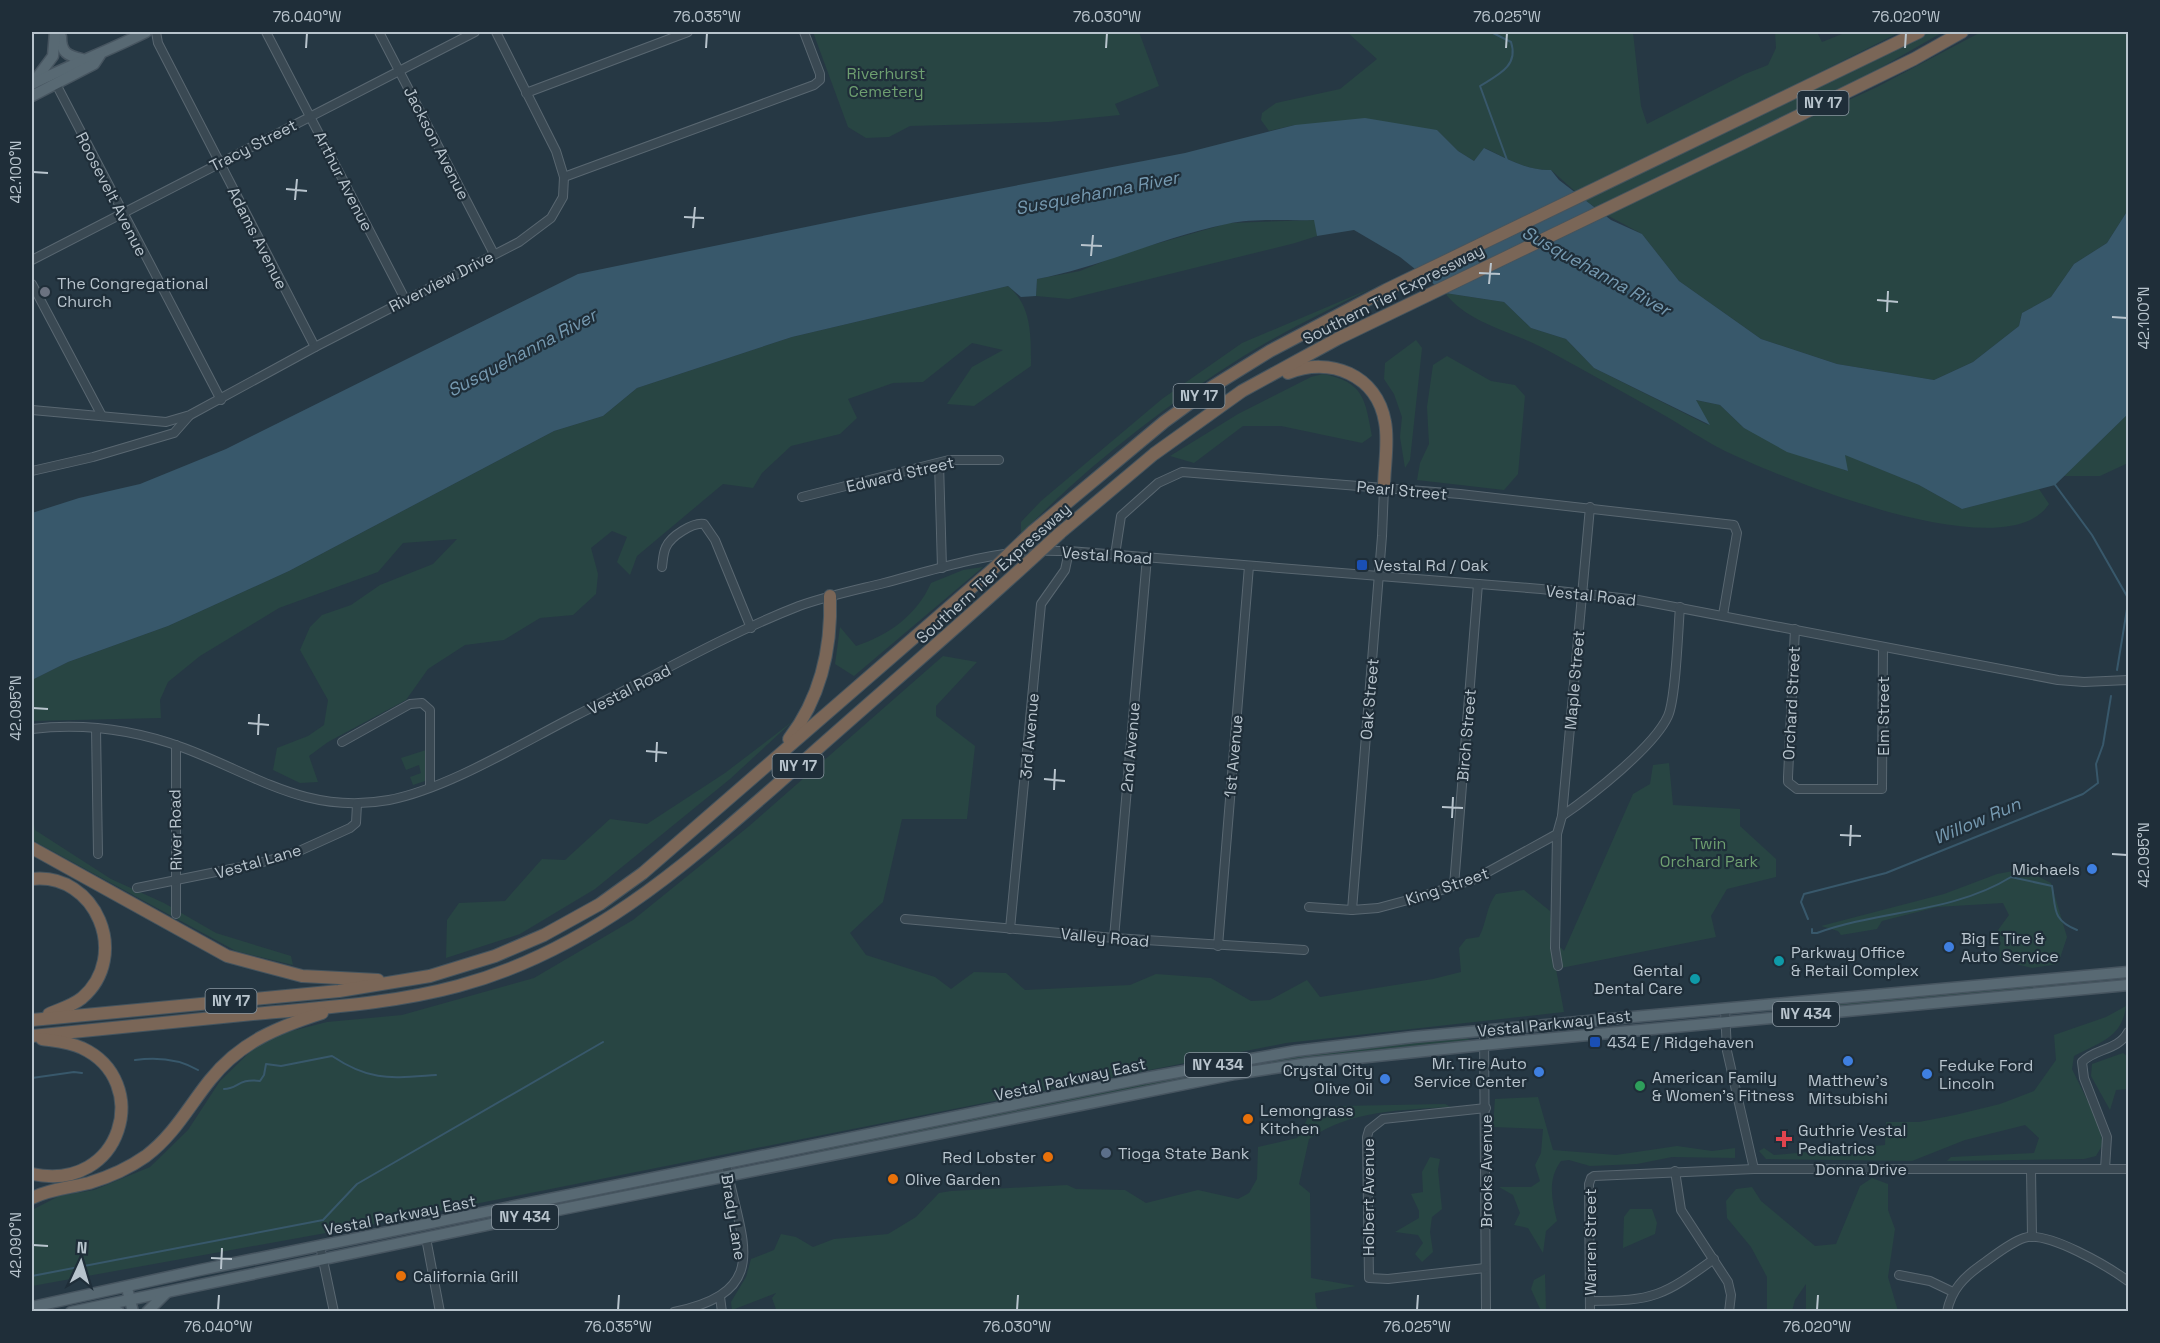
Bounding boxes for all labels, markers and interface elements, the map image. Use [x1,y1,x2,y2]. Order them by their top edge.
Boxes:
text: 76.040°W [273,7,341,26]
text: 76.035°W [673,7,741,26]
text: 76.030°W [1073,7,1141,26]
text: 76.025°W [1473,7,1541,26]
text: 76.020°W [1872,7,1940,26]
park label: Riverhurst Cemetery [847,63,925,102]
street label: Jackson Avenue [399,83,474,204]
road number: NY 17 [1798,91,1848,115]
street label: Tracy Street [206,114,300,176]
street label: Roosevelt Avenue [71,128,152,260]
street label: Arthur Avenue [309,128,378,235]
text: 42.100°N [6,141,25,203]
water label: Susquehanna River [1013,165,1183,220]
street label: Adams Avenue [223,183,292,293]
water label: Susquehanna River [1518,220,1676,322]
street label: Southern Tier Expressway [1299,240,1487,349]
street label: Riverview Drive [385,246,497,317]
place label: The Congregational Church [57,273,208,312]
marker: The Congregational Church [38,285,52,299]
text: 42.100°N [2134,287,2153,349]
water label: Susquehanna River [443,302,602,402]
road number: NY 17 [1174,384,1224,408]
street label: Edward Street [844,452,956,497]
street label: Pearl Street [1356,476,1448,505]
street label: Southern Tier Expressway [912,498,1075,648]
street label: Vestal Road [1061,542,1153,569]
place label: Vestal Rd / Oak [1374,555,1489,576]
marker: Vestal Rd / Oak [1355,558,1369,572]
street label: Vestal Road [1545,580,1637,611]
street label: Maple Street [1560,629,1589,731]
street label: Orchard Street [1778,646,1805,761]
street label: Oak Street [1355,658,1384,741]
street label: Vestal Road [584,659,674,719]
text: 42.095°N [6,675,25,741]
street label: Elm Street [1873,676,1894,756]
street label: Birch Street [1452,688,1481,782]
street label: 3rd Avenue [1015,692,1044,780]
street label: 2nd Avenue [1116,701,1145,793]
street label: 1st Avenue [1219,714,1248,798]
road number: NY 17 [772,754,824,778]
street label: River Road [164,789,187,871]
water label: Willow Run [1930,792,2025,849]
text: 42.095°N [2134,822,2153,888]
park label: Twin Orchard Park [1660,833,1759,872]
street label: Vestal Lane [213,839,304,884]
place label: Michaels [2012,859,2080,880]
street label: King Street [1403,862,1492,911]
marker: Michaels [2085,862,2099,876]
street label: Valley Road [1060,923,1150,952]
place label: Big E Tire & Auto Service [1961,928,2059,967]
marker: Big E Tire & Auto Service [1942,940,1956,954]
place label: Parkway Office & Retail Complex [1791,942,1919,981]
marker: Parkway Office & Retail Complex [1772,954,1786,968]
place label: Gental Dental Care [1594,960,1683,999]
marker: Gental Dental Care [1688,972,1702,986]
road number: NY 17 [206,989,256,1013]
road number: NY 434 [1773,1002,1839,1026]
street label: Vestal Parkway East [1476,1005,1632,1042]
place label: 434 E / Ridgehaven [1607,1032,1754,1053]
marker: 434 E / Ridgehaven [1588,1035,1602,1049]
street label: Vestal Parkway East [993,1053,1148,1106]
road number: NY 434 [1185,1053,1251,1077]
place label: Mr. Tire Auto Service Center [1414,1053,1527,1092]
marker: Matthew's Mitsubishi [1841,1054,1855,1068]
place label: Feduke Ford Lincoln [1939,1055,2033,1094]
place label: Crystal City Olive Oil [1283,1060,1373,1099]
marker: Mr. Tire Auto Service Center [1532,1065,1546,1079]
place label: American Family & Women's Fitness [1652,1067,1794,1106]
marker: Feduke Ford Lincoln [1920,1067,1934,1081]
place label: Matthew's Mitsubishi [1808,1070,1888,1109]
marker: Crystal City Olive Oil [1378,1072,1392,1086]
marker: American Family & Women's Fitness [1633,1079,1647,1093]
place label: Lemongrass Kitchen [1260,1100,1354,1139]
marker: Lemongrass Kitchen [1241,1112,1255,1126]
street label: Brooks Avenue [1476,1114,1497,1228]
place label: Guthrie Vestal Pediatrics [1798,1120,1906,1159]
marker: Guthrie Vestal Pediatrics [1775,1130,1793,1148]
street label: Holbert Avenue [1358,1138,1379,1256]
place label: Tioga State Bank [1118,1143,1250,1164]
marker: Tioga State Bank [1099,1146,1113,1160]
place label: Red Lobster [942,1147,1036,1168]
marker: Red Lobster [1041,1150,1055,1164]
street label: Donna Drive [1815,1159,1907,1180]
place label: Olive Garden [905,1169,1001,1190]
marker: Olive Garden [886,1172,900,1186]
street label: Brady Lane [716,1173,751,1262]
street label: Warren Street [1580,1188,1601,1296]
street label: Vestal Parkway East [322,1190,478,1241]
road number: NY 434 [492,1205,558,1229]
text: 42.090°N [6,1212,25,1278]
north arrow [51,1232,111,1292]
text: N [76,1237,88,1258]
place label: California Grill [413,1266,518,1287]
marker: California Grill [394,1269,408,1283]
text: 76.040°W [184,1317,252,1336]
text: 76.035°W [584,1317,652,1336]
text: 76.030°W [983,1317,1051,1336]
text: 76.025°W [1383,1317,1451,1336]
text: 76.020°W [1783,1317,1851,1336]

